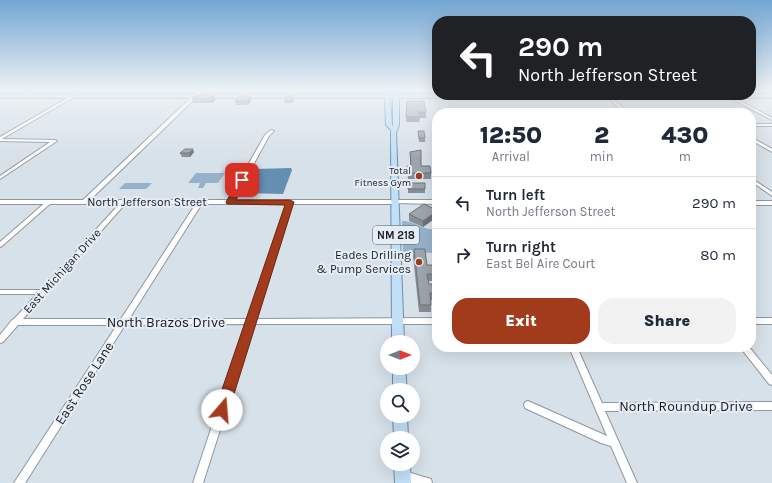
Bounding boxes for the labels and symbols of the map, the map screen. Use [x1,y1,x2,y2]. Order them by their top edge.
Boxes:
pin [225,163,259,197]
place label: Total Fitness Gym [355,165,411,189]
marker: Total Fitness Gym [414,171,424,181]
street label: North Jefferson Street [87,195,207,209]
street label: East Michigan Drive [20,226,104,316]
road number: NM 218 [373,226,419,244]
place label: Eades Drilling & Pump Services [316,248,411,276]
marker: Eades Drilling & Pump Services [414,257,424,267]
street label: North Brazos Drive [107,314,225,331]
north arrow [380,335,420,375]
street label: East Rose Lane [51,339,118,428]
position arrow [201,389,243,431]
street label: North Roundup Drive [619,398,753,415]

